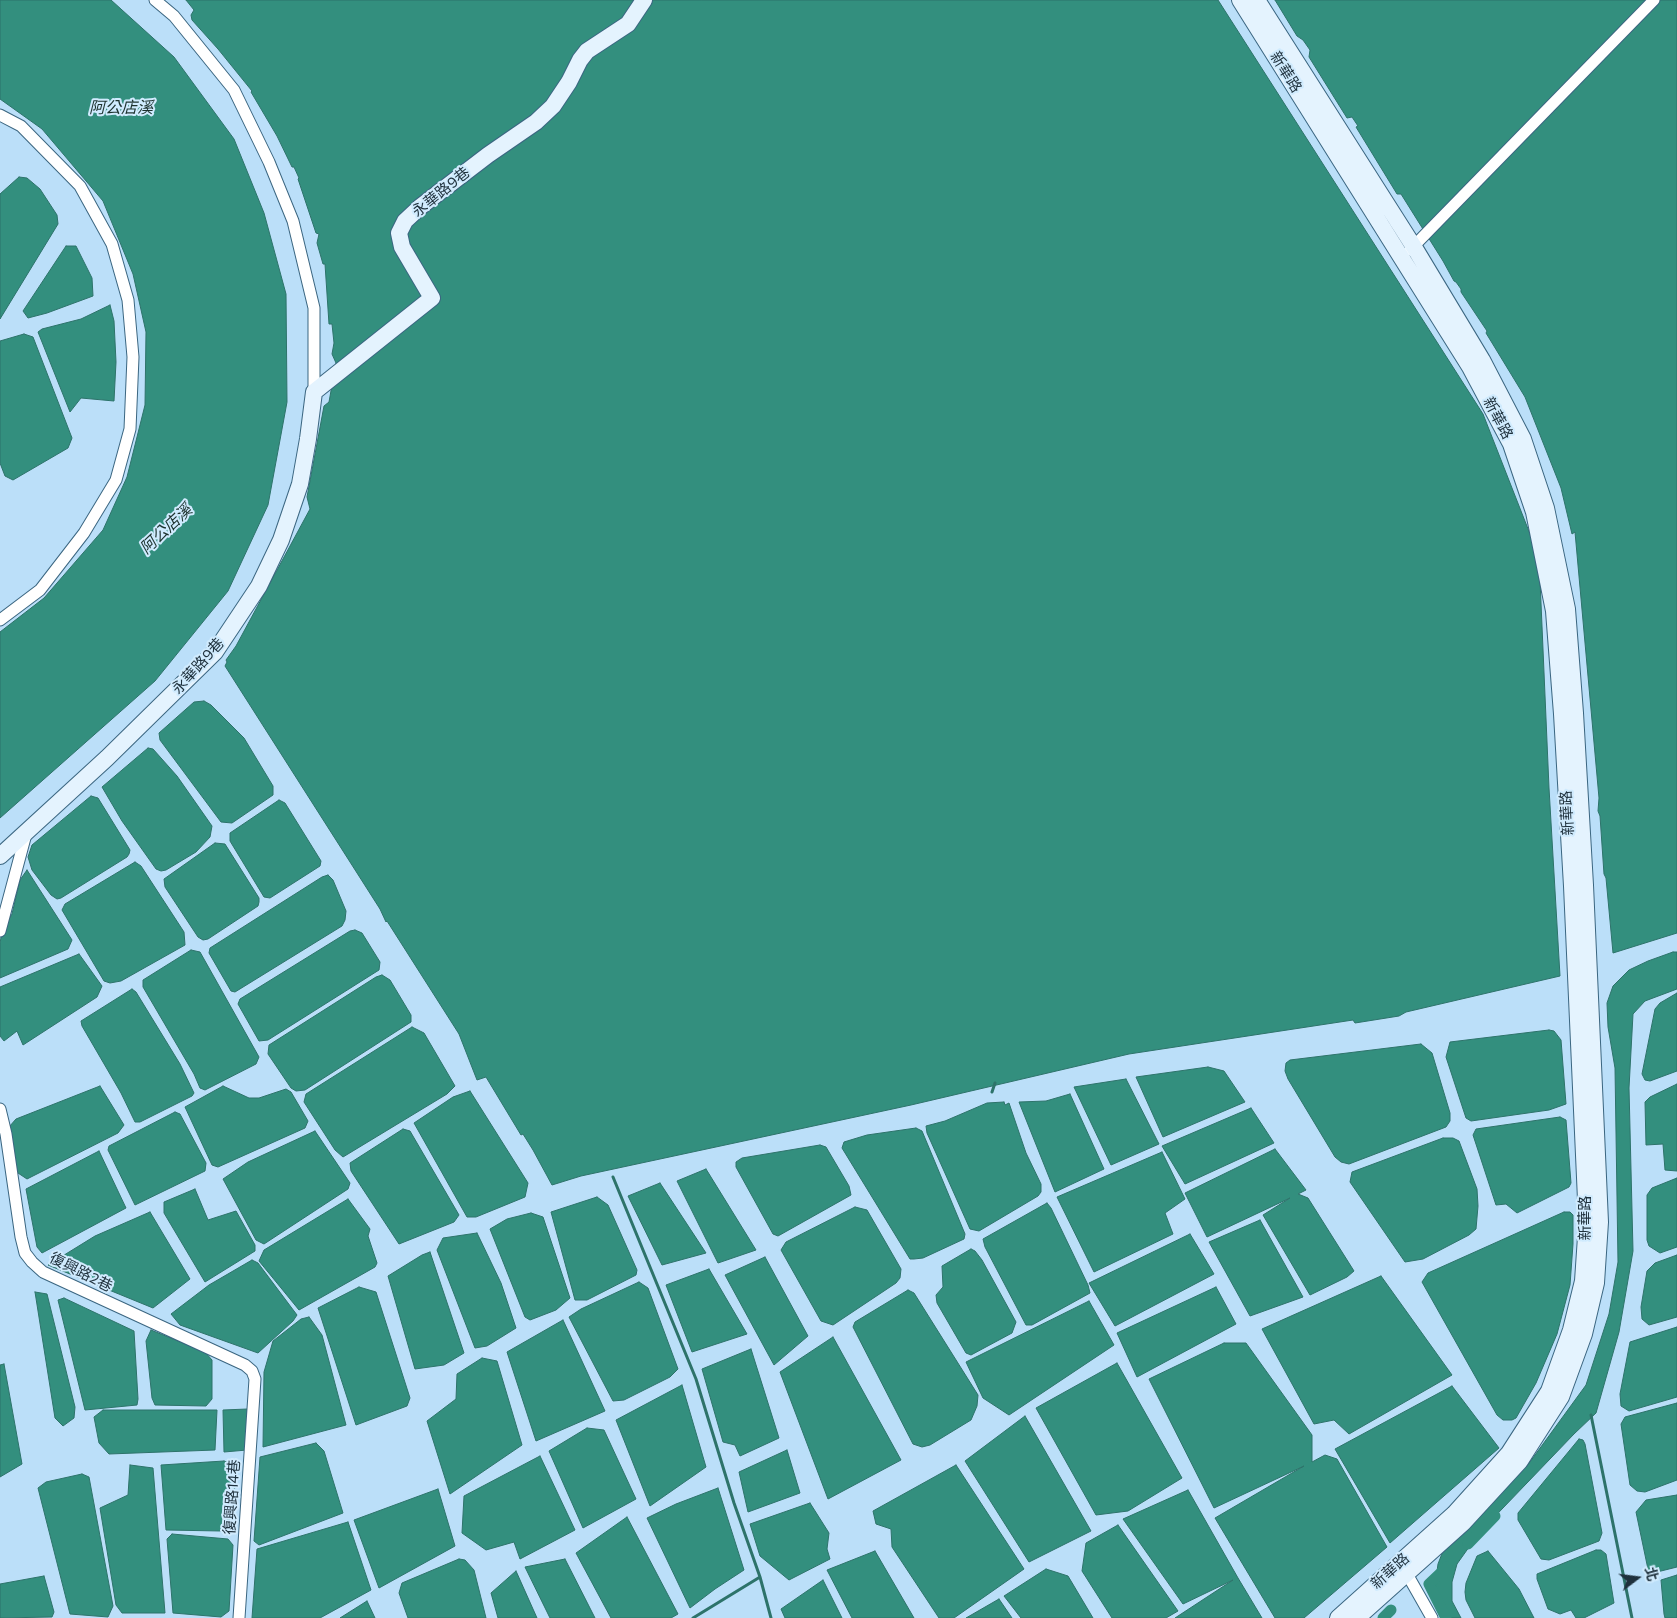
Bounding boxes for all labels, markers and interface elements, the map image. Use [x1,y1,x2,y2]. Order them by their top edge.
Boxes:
street label: 新華路 [1266,48,1306,96]
water label: 阿公店溪 [89,98,153,118]
street label: 永華路9巷 [408,163,474,221]
street label: 新華路 [1479,394,1517,442]
water label: 阿公店溪 [136,500,196,558]
street label: 永華路9巷 [168,634,228,698]
street label: 新華路 [1557,790,1577,836]
street label: 新華路 [1576,1196,1594,1240]
street label: 復興路2巷 [46,1248,116,1296]
street label: 復興路14巷 [220,1459,244,1535]
street label: 新華路 [1367,1549,1413,1593]
north arrow [1612,1553,1662,1603]
text: 北 [1642,1565,1662,1583]

